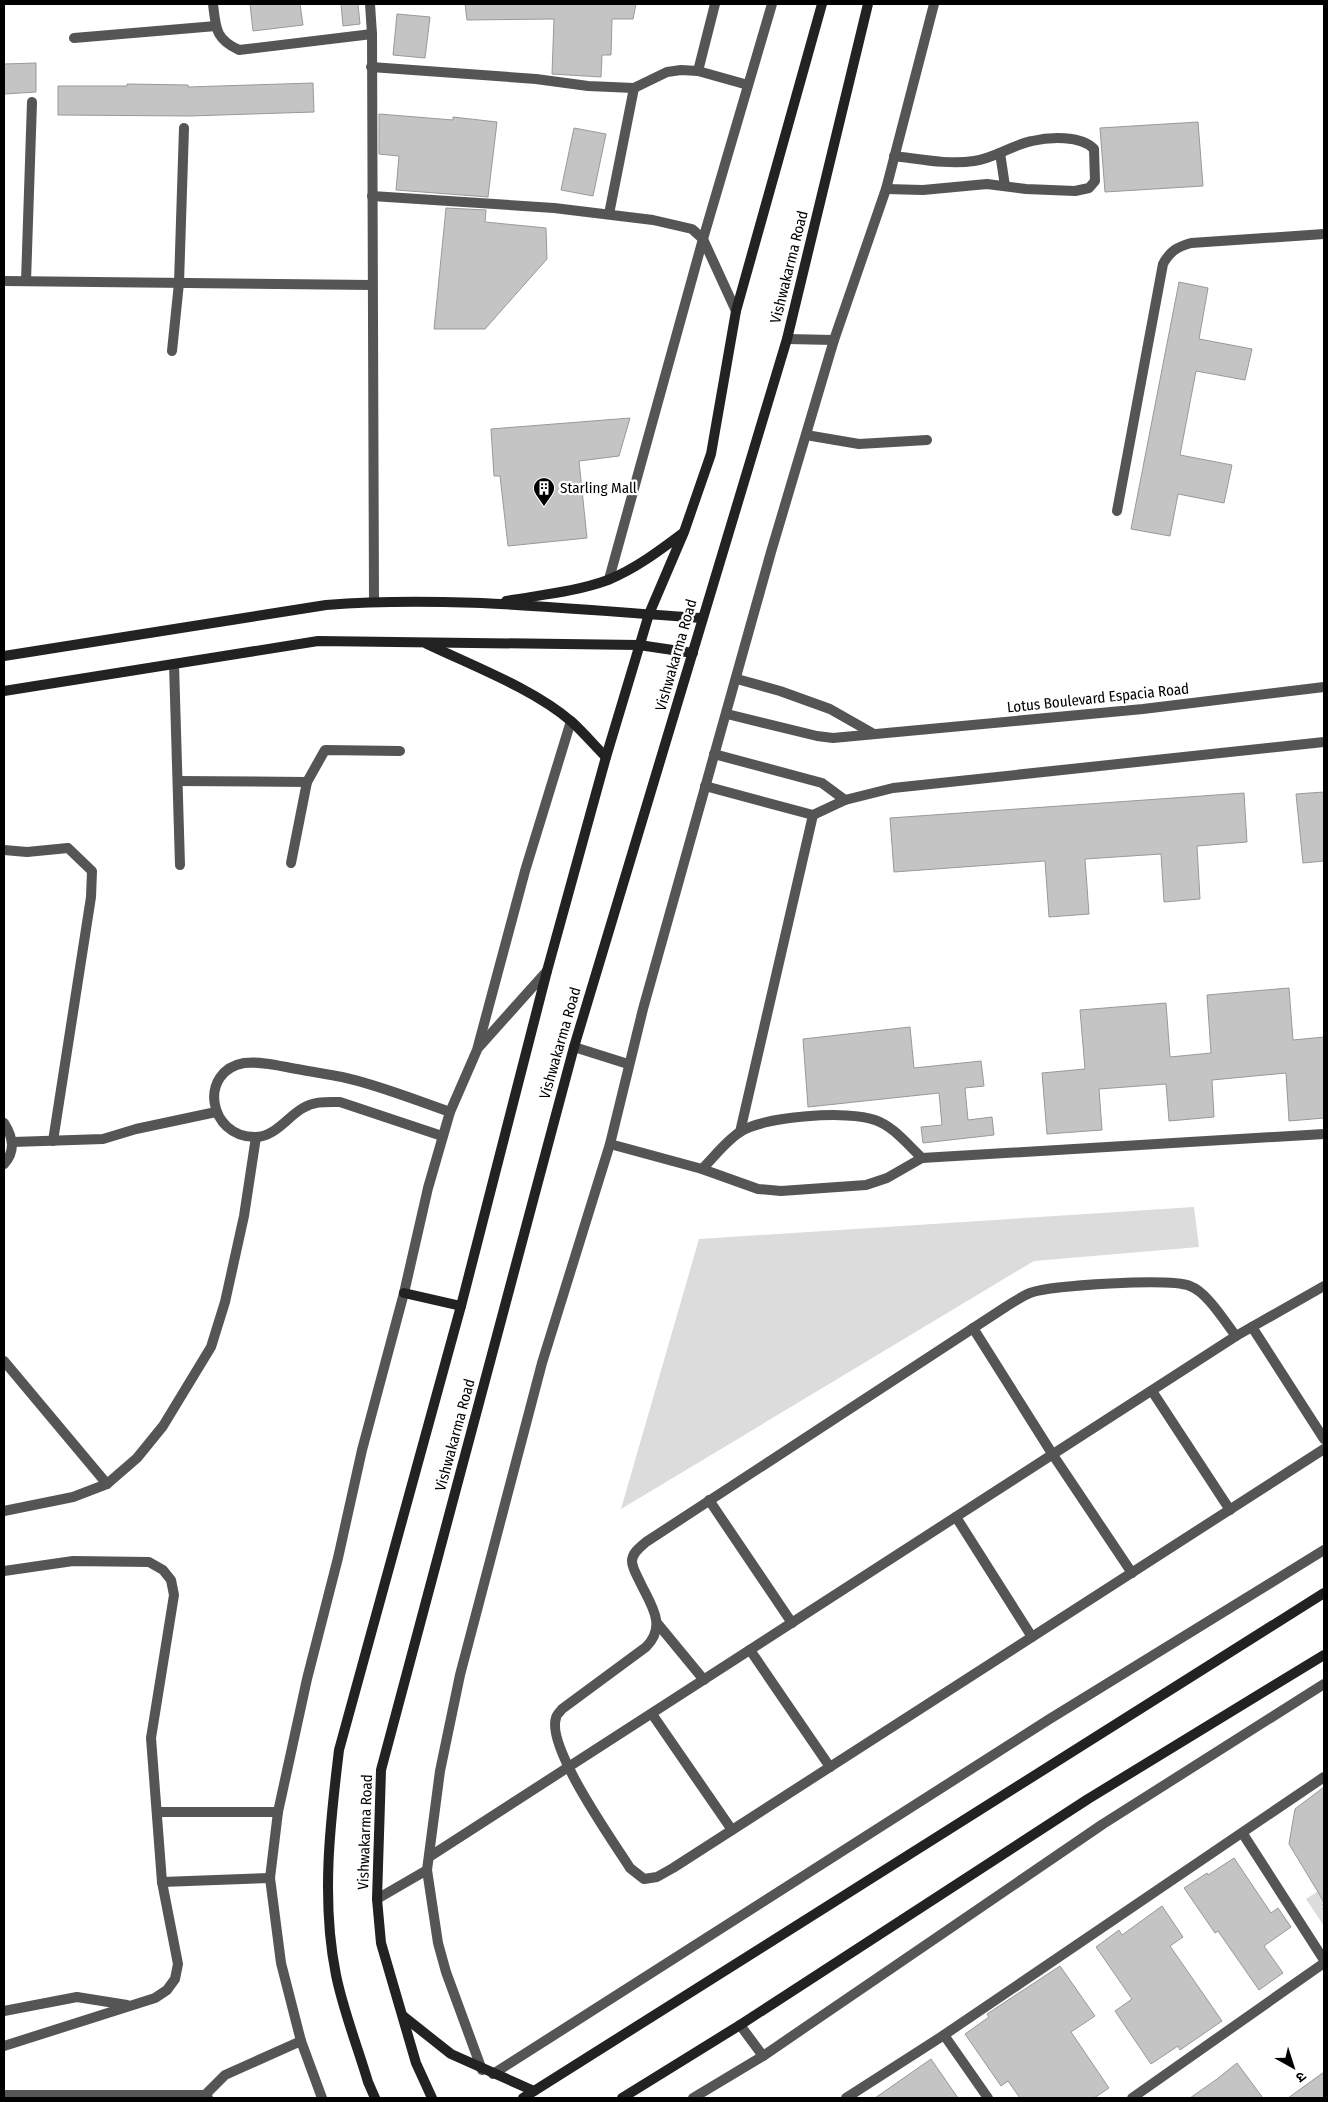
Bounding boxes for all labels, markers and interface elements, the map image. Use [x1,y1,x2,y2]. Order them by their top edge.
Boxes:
street label: Vishwakarma Road [766,209,812,325]
building icon: Starling Mall [532,476,556,507]
place label: Starling Mall [560,479,637,497]
street label: Vishwakarma Road [651,597,701,713]
street label: Lotus Boulevard Espacia Road [1006,679,1190,717]
street label: Vishwakarma Road [535,985,585,1101]
street label: Vishwakarma Road [431,1377,479,1493]
street label: Vishwakarma Road [354,1774,376,1890]
north arrow [1268,2042,1318,2092]
text: उ [1292,2068,1309,2086]

